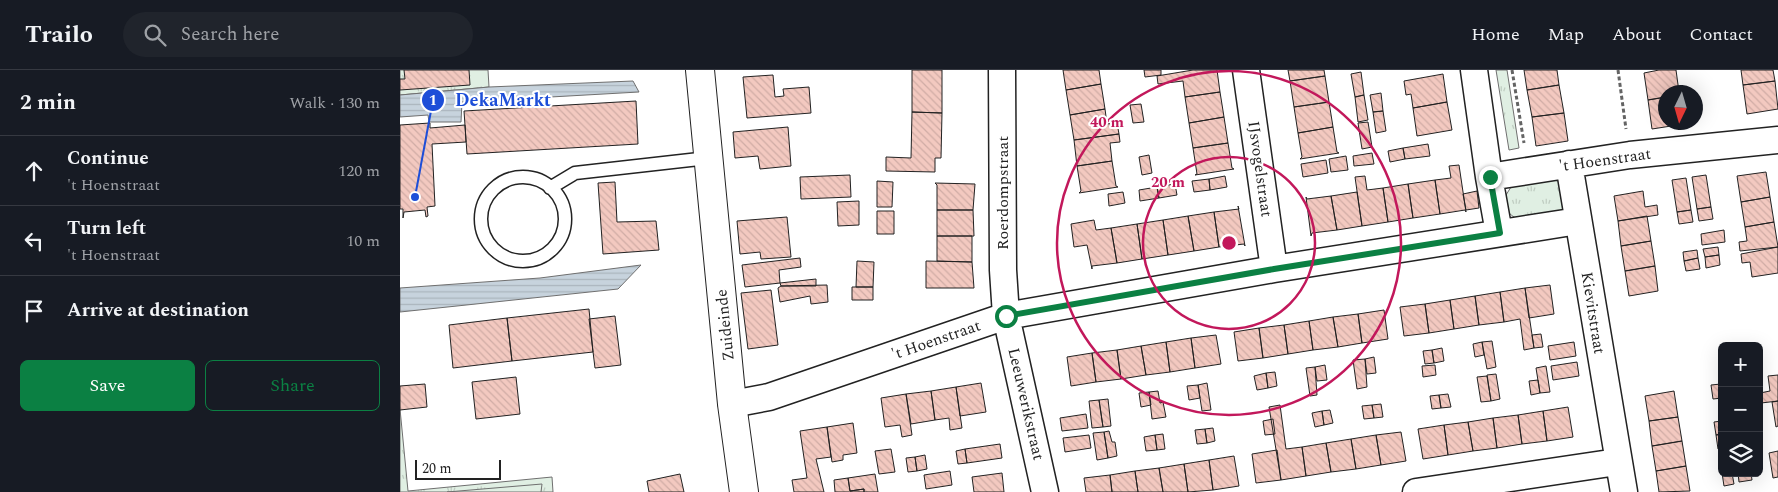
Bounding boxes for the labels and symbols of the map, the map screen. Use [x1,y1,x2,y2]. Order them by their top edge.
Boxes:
callout: DekaMarkt [420,83,561,116]
north arrow [1658,85,1703,130]
text: DekaMarkt [455,87,551,114]
text: 1 [429,89,437,112]
text: 40 m [1090,111,1125,134]
street label: IJsvogelstraat [1241,119,1279,219]
street label: Roerdompstraat [991,136,1015,250]
street label: 't Hoenstraat [1557,142,1653,178]
route end [1479,166,1502,189]
text: 20 m [1151,171,1186,194]
centre of rings [1220,234,1238,252]
street label: Kievitstraat [1575,270,1611,356]
street label: Zuideinde [709,288,741,362]
route start [995,305,1018,328]
street label: 't Hoenstraat [888,313,984,366]
street label: Leeuwerikstraat [1001,345,1051,463]
scale bar [415,457,501,480]

